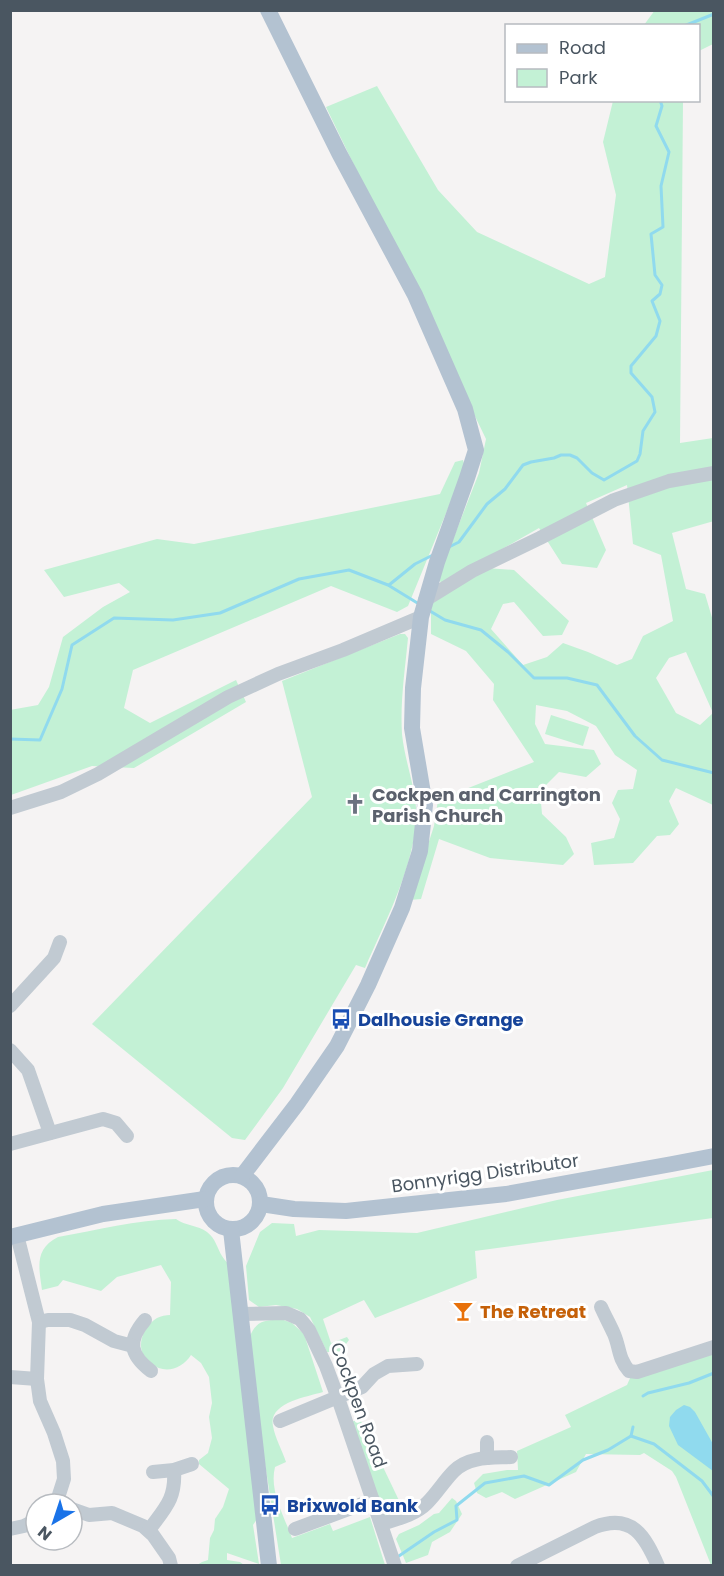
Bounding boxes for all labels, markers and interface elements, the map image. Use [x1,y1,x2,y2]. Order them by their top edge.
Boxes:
legend [505,24,700,102]
text: Road [559,35,606,60]
text: Park [559,65,598,90]
place label: Cockpen and Carrington Parish Church [372,782,601,828]
church icon: Cockpen and Carrington Parish Church [343,792,367,816]
bus stop icon: Dalhousie Grange [329,1007,353,1031]
place label: Dalhousie Grange [358,1007,524,1032]
street label: Bonnyrigg Distributor [390,1147,580,1199]
bar icon: The Retreat [451,1299,475,1323]
place label: The Retreat [480,1299,586,1324]
street label: Cockpen Road [325,1339,393,1471]
north arrow [24,1492,84,1552]
bus stop icon: Brixwold Bank [258,1493,282,1517]
place label: Brixwold Bank [287,1493,419,1518]
text: N [33,1521,57,1546]

